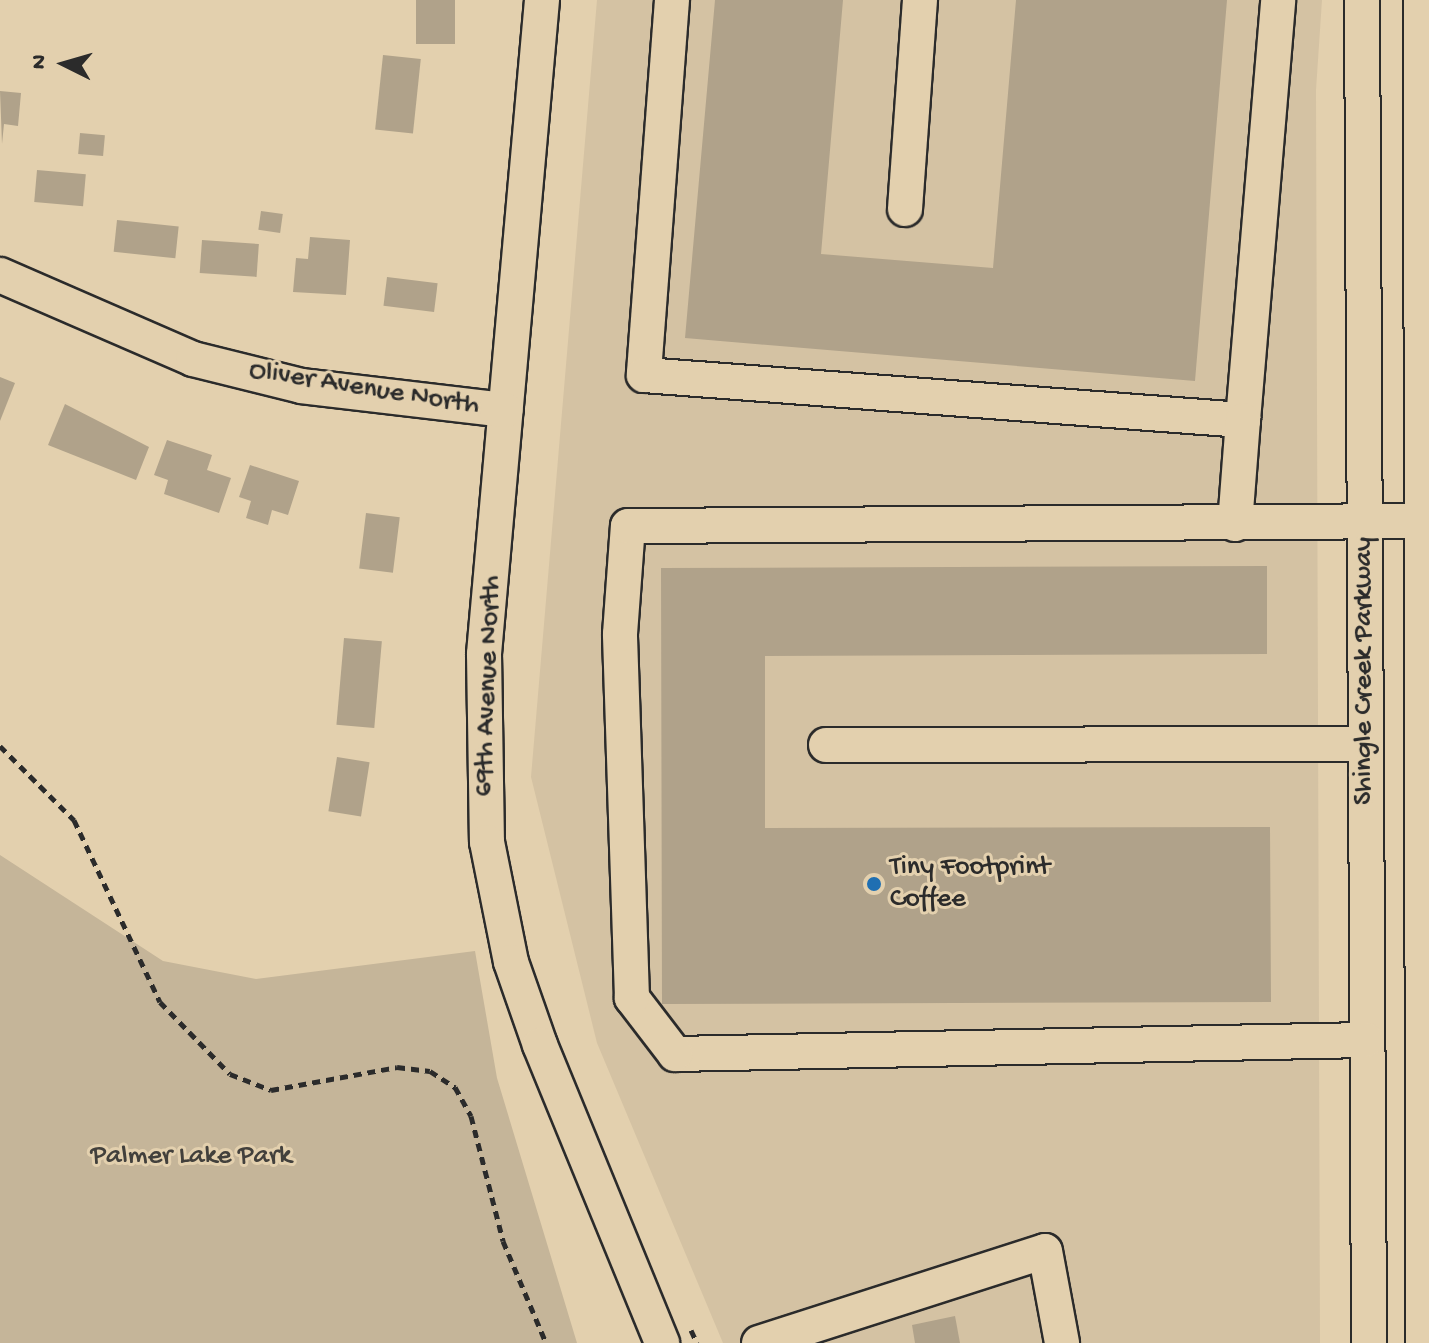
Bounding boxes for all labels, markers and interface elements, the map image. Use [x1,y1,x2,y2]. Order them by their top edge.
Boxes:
north arrow [24,24,104,104]
text: N [27,54,54,70]
street label: Oliver Avenue North [247,354,481,424]
street label: Shingle Creek Parkway [1348,537,1382,805]
street label: 69th Avenue North [468,575,510,797]
place label: Tiny Footprint Coffee [890,851,1050,917]
marker: Tiny Footprint Coffee [865,875,883,893]
park label: Palmer Lake Park [91,1140,291,1174]

